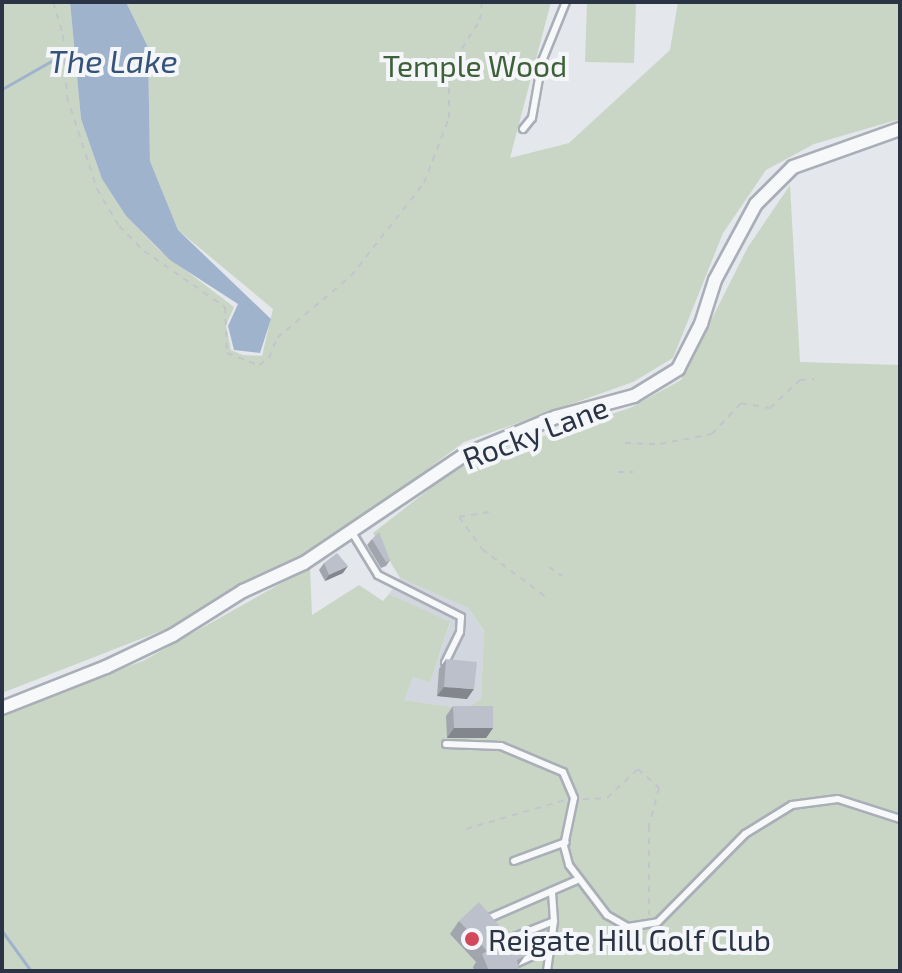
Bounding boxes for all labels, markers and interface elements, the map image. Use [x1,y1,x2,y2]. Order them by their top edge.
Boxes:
water label: The Lake [48,41,178,79]
park label: Temple Wood [383,47,567,83]
street label: Rocky Lane [457,388,613,476]
place label: Reigate Hill Golf Club [488,921,772,957]
marker: Reigate Hill Golf Club [463,930,481,948]

